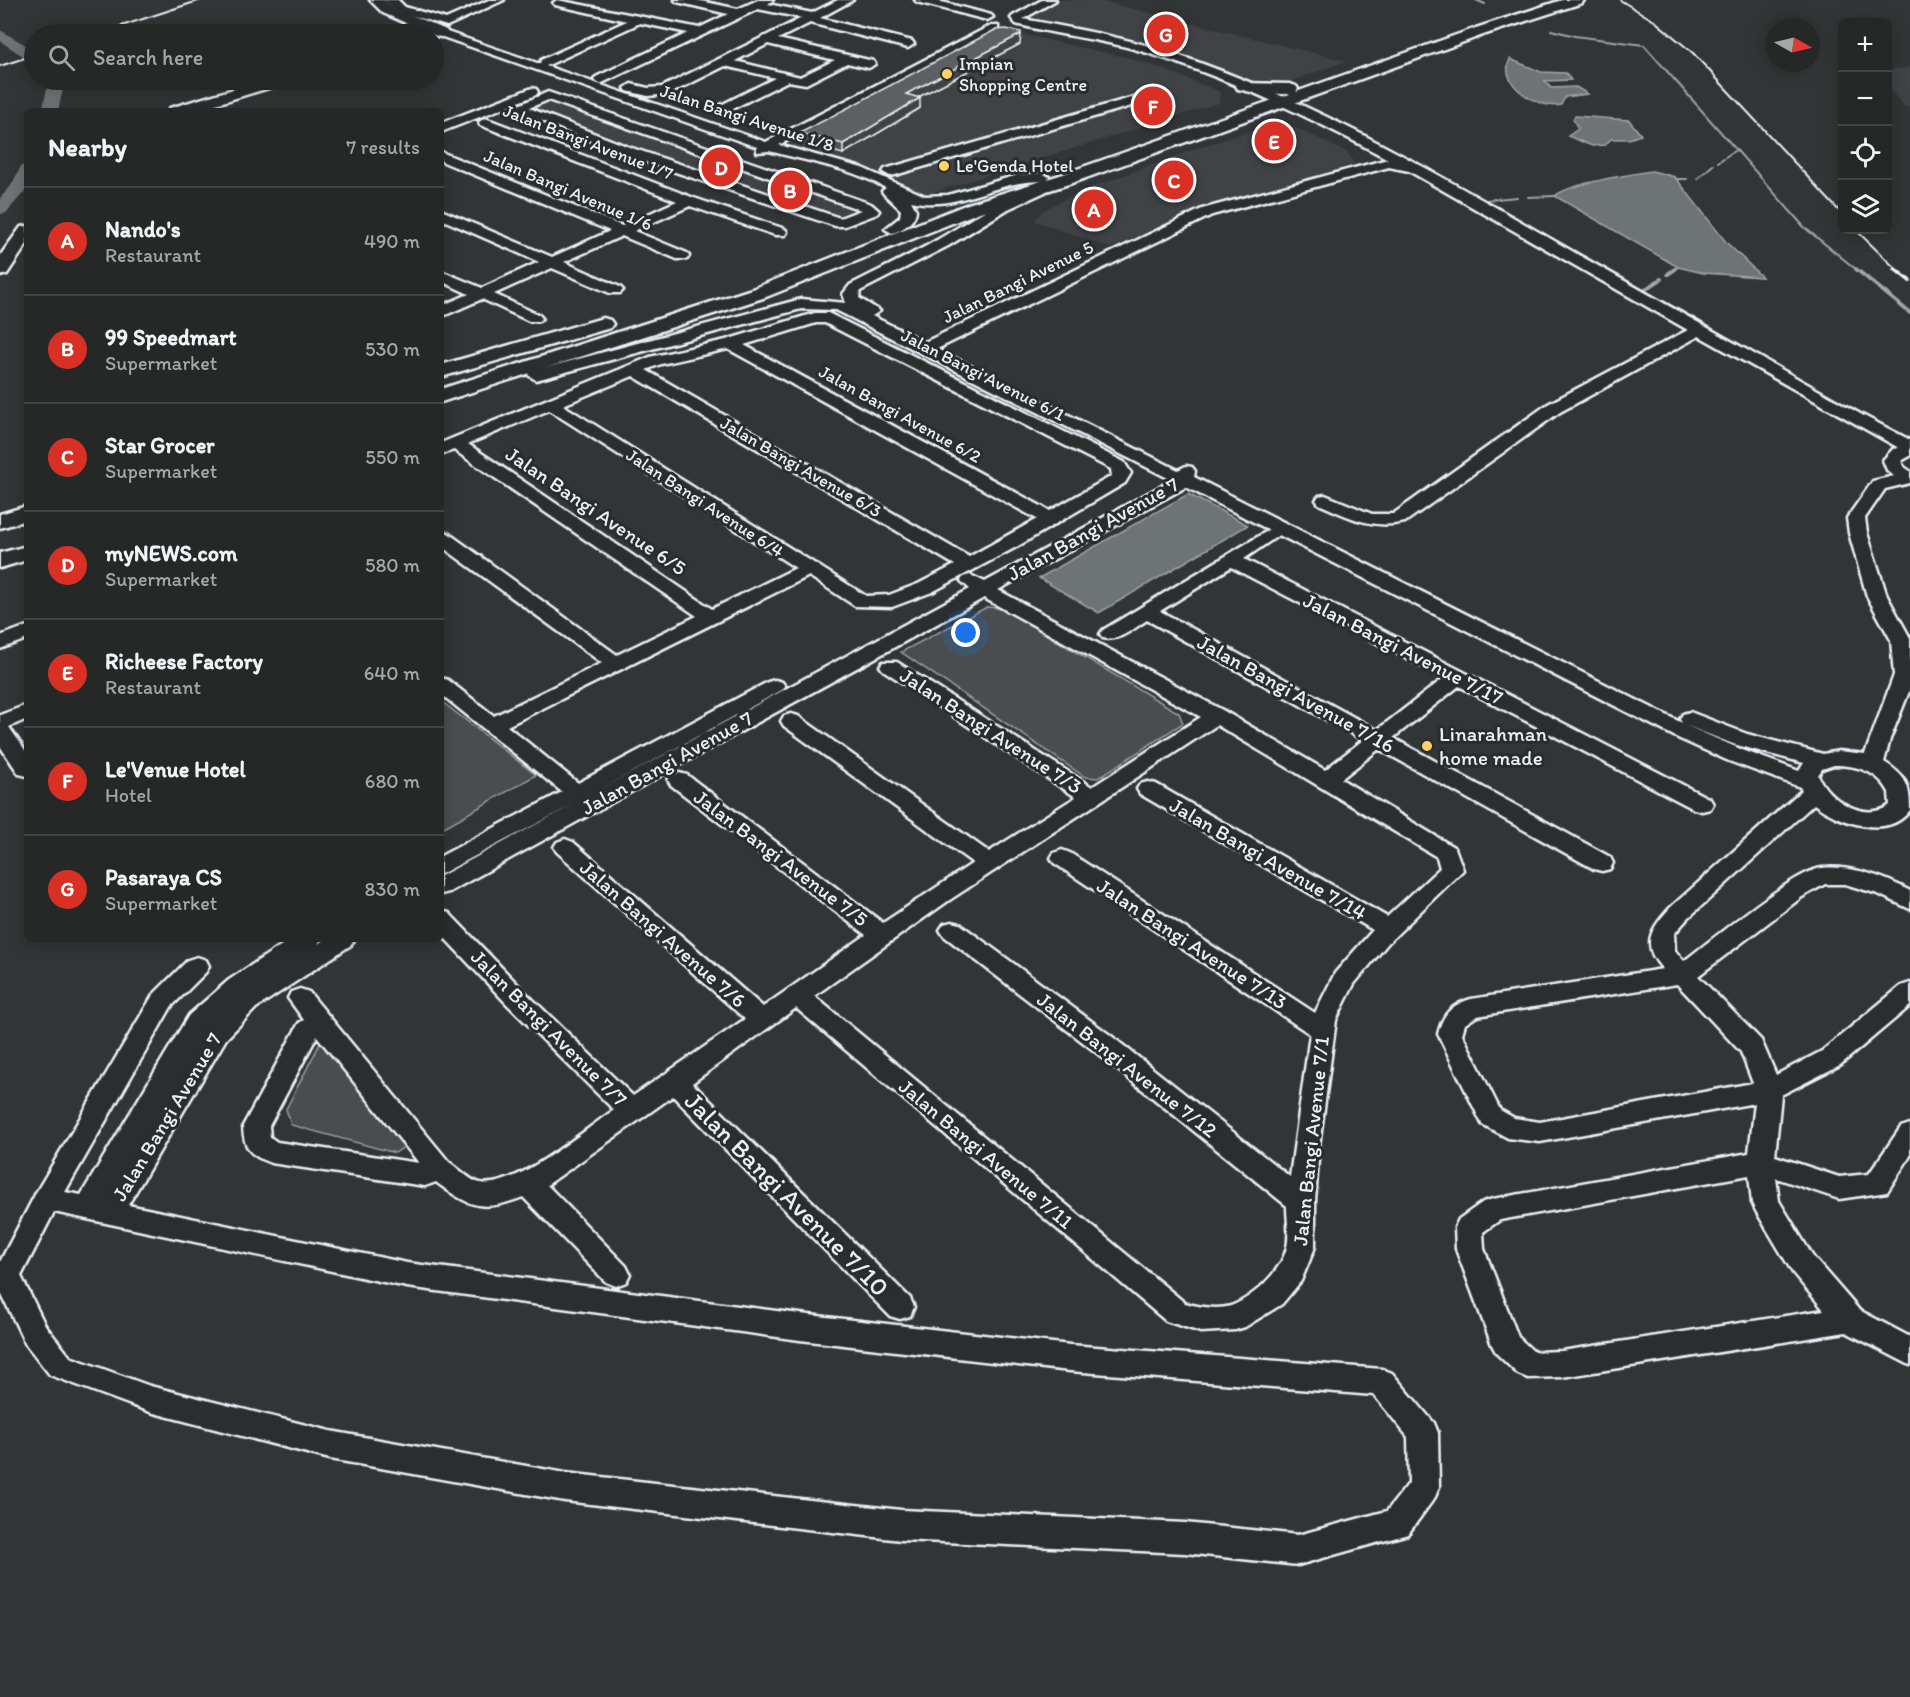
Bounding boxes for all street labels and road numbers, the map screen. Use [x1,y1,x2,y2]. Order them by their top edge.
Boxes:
street label: Jalan Bangi Avenue 1/8 [657,80,837,157]
street label: Jalan Bangi Avenue 1/7 [500,99,676,185]
street label: Jalan Bangi Avenue 1/6 [480,145,656,235]
street label: Jalan Bangi Avenue 5 [939,236,1097,328]
street label: Jalan Bangi Avenue 6/1 [897,324,1069,426]
street label: Jalan Bangi Avenue 6/2 [815,360,985,468]
street label: Jalan Bangi Avenue 6/3 [717,412,886,522]
street label: Jalan Bangi Avenue 6/5 [501,441,691,580]
street label: Jalan Bangi Avenue 6/4 [622,444,788,562]
street label: Jalan Bangi Avenue 7 [1003,471,1183,586]
street label: Jalan Bangi Avenue 7/17 [1299,587,1507,710]
street label: Jalan Bangi Avenue 7/16 [1193,629,1399,758]
street label: Jalan Bangi Avenue 7/3 [896,662,1087,799]
street label: Jalan Bangi Avenue 7 [577,705,757,820]
street label: Jalan Bangi Avenue 7/5 [689,784,873,931]
street label: Jalan Bangi Avenue 7/14 [1165,792,1371,925]
street label: Jalan Bangi Avenue 7/6 [575,855,751,1013]
street label: Jalan Bangi Avenue 7/13 [1092,873,1292,1014]
street label: Jalan Bangi Avenue 7/7 [466,944,633,1111]
street label: Jalan Bangi Avenue 7/12 [1032,987,1222,1143]
street label: Jalan Bangi Avenue 7 [106,1028,227,1205]
street label: Jalan Bangi Avenue 7/1 [1287,1035,1334,1247]
street label: Jalan Bangi Avenue 7/11 [894,1073,1079,1234]
street label: Jalan Bangi Avenue 7/10 [678,1085,896,1303]

